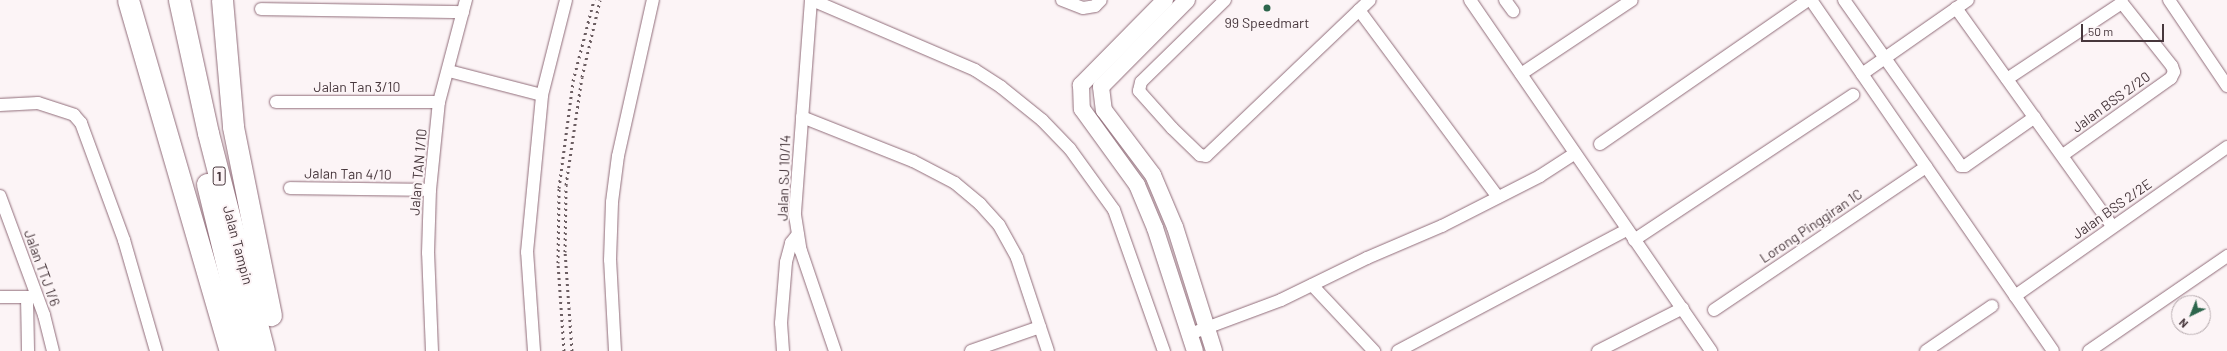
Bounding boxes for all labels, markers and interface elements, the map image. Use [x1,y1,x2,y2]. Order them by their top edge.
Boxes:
marker: 99 Speedmart [1262,3,1272,13]
place label: 99 Speedmart [1225,15,1309,31]
scale bar [2083,16,2166,42]
text: 50 m [2088,24,2113,38]
street label: Jalan BSS 2/20 [2069,68,2153,136]
street label: Jalan Tan 3/10 [314,79,400,95]
street label: Jalan TAN 1/10 [406,128,430,216]
street label: Jalan SJ 10/14 [774,135,794,221]
road number: 1 [212,165,226,187]
street label: Jalan Tan 4/10 [304,165,392,183]
street label: Jalan BSS 2/2E [2069,175,2155,243]
street label: Lorong Pinggiran 1C [1757,185,1865,267]
street label: Jalan Tampin [219,204,257,286]
street label: Jalan TTJ 1/6 [20,227,64,309]
north arrow [2171,295,2211,335]
text: N [2176,316,2190,331]

